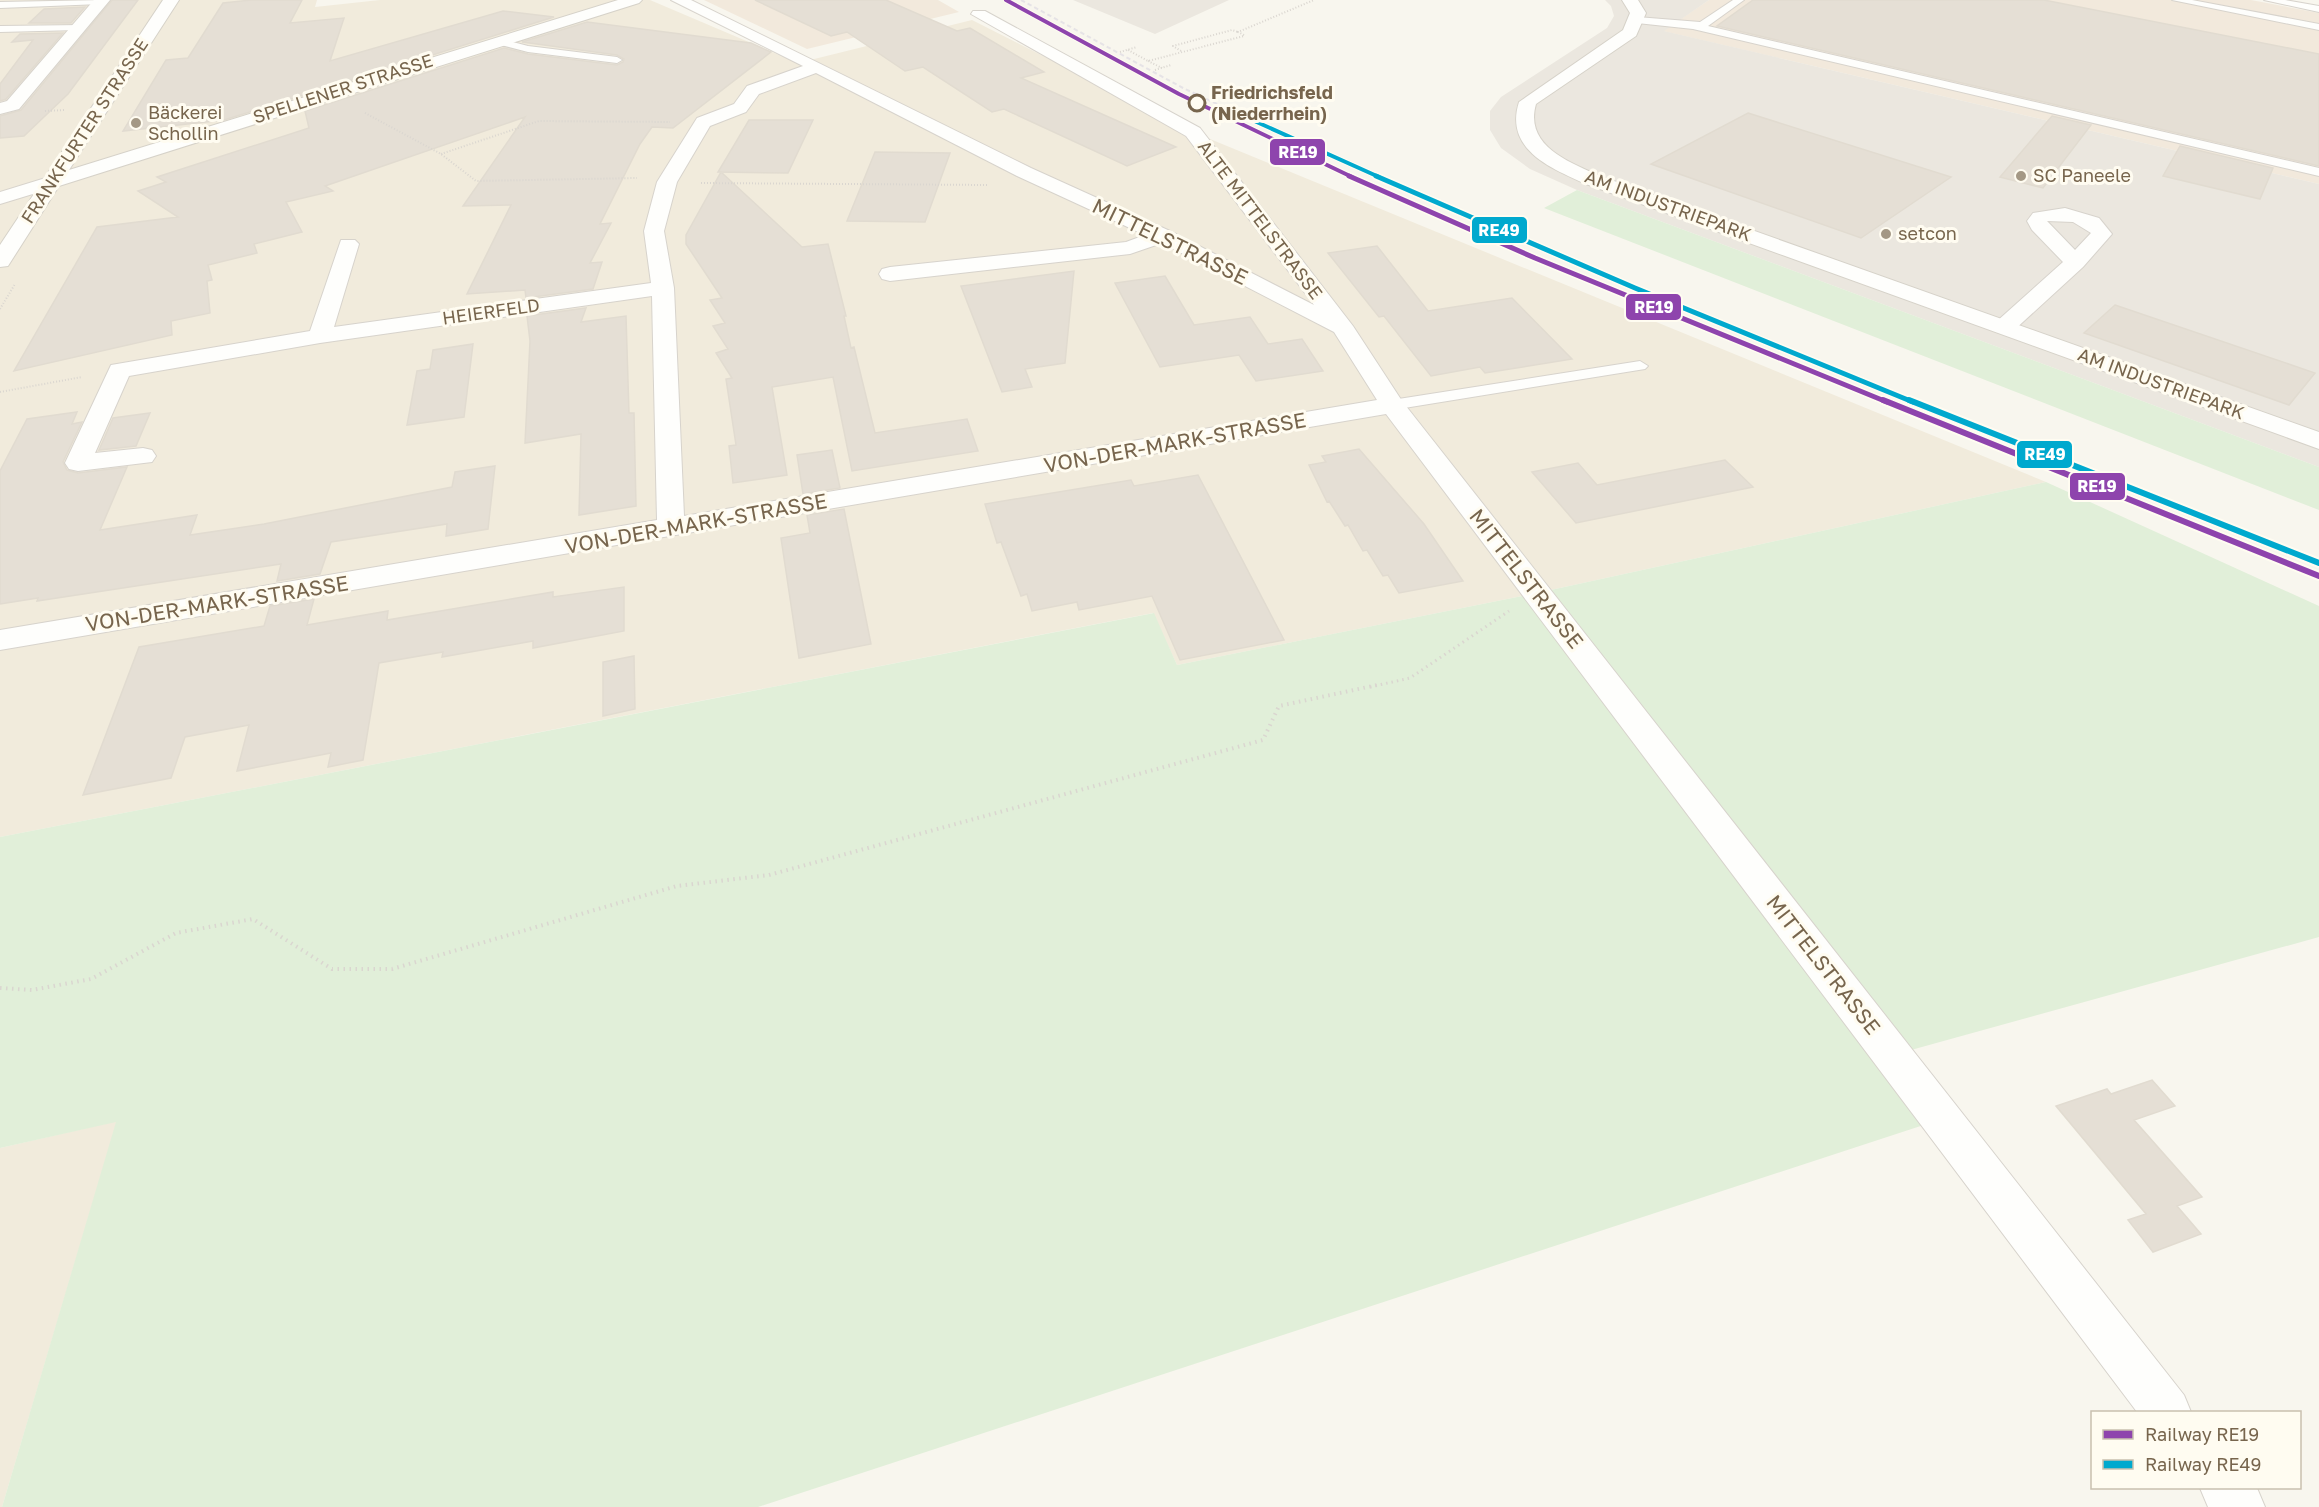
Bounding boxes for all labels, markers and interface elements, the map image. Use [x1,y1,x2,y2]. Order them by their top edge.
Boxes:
street label: FRANKFURTER STRASSE [16,34,152,227]
street label: SPELLENER STRASSE [250,49,435,128]
place label: Friedrichsfeld (Niederrhein) [1211,81,1333,124]
marker: Friedrichsfeld (Niederrhein) [1188,94,1206,112]
place label: Bäckerei Schollin [148,101,222,144]
marker: Bäckerei Schollin [129,116,143,130]
street label: ALTE MITTELSTRASSE [1194,136,1328,303]
line badge: RE19 [1269,138,1326,166]
text: RE19 [1278,142,1318,162]
place label: SC Paneele [2033,164,2131,186]
street label: AM INDUSTRIEPARK [1582,165,1755,245]
marker: SC Paneele [2014,169,2028,183]
street label: MITTELSTRASSE [1088,192,1253,290]
line badge: RE49 [1471,216,1528,244]
text: RE49 [1478,220,1520,240]
place label: setcon [1898,222,1957,244]
marker: setcon [1879,227,1893,241]
street label: HEIERFELD [441,293,541,329]
line badge: RE19 [1625,293,1682,321]
text: RE19 [1634,297,1674,317]
street label: AM INDUSTRIEPARK [2075,343,2248,423]
street label: VON-DER-MARK-STRASSE [1042,406,1308,478]
line badge: RE49 [2016,440,2073,469]
text: RE49 [2024,444,2066,464]
line badge: RE19 [2069,472,2126,501]
text: RE19 [2077,476,2117,496]
street label: VON-DER-MARK-STRASSE [563,487,829,559]
street label: MITTELSTRASSE [1464,503,1589,653]
street label: VON-DER-MARK-STRASSE [84,569,350,637]
street label: MITTELSTRASSE [1761,889,1886,1039]
legend [2091,1411,2301,1489]
text: Railway RE19 [2145,1423,2259,1445]
text: Railway RE49 [2145,1453,2261,1475]

